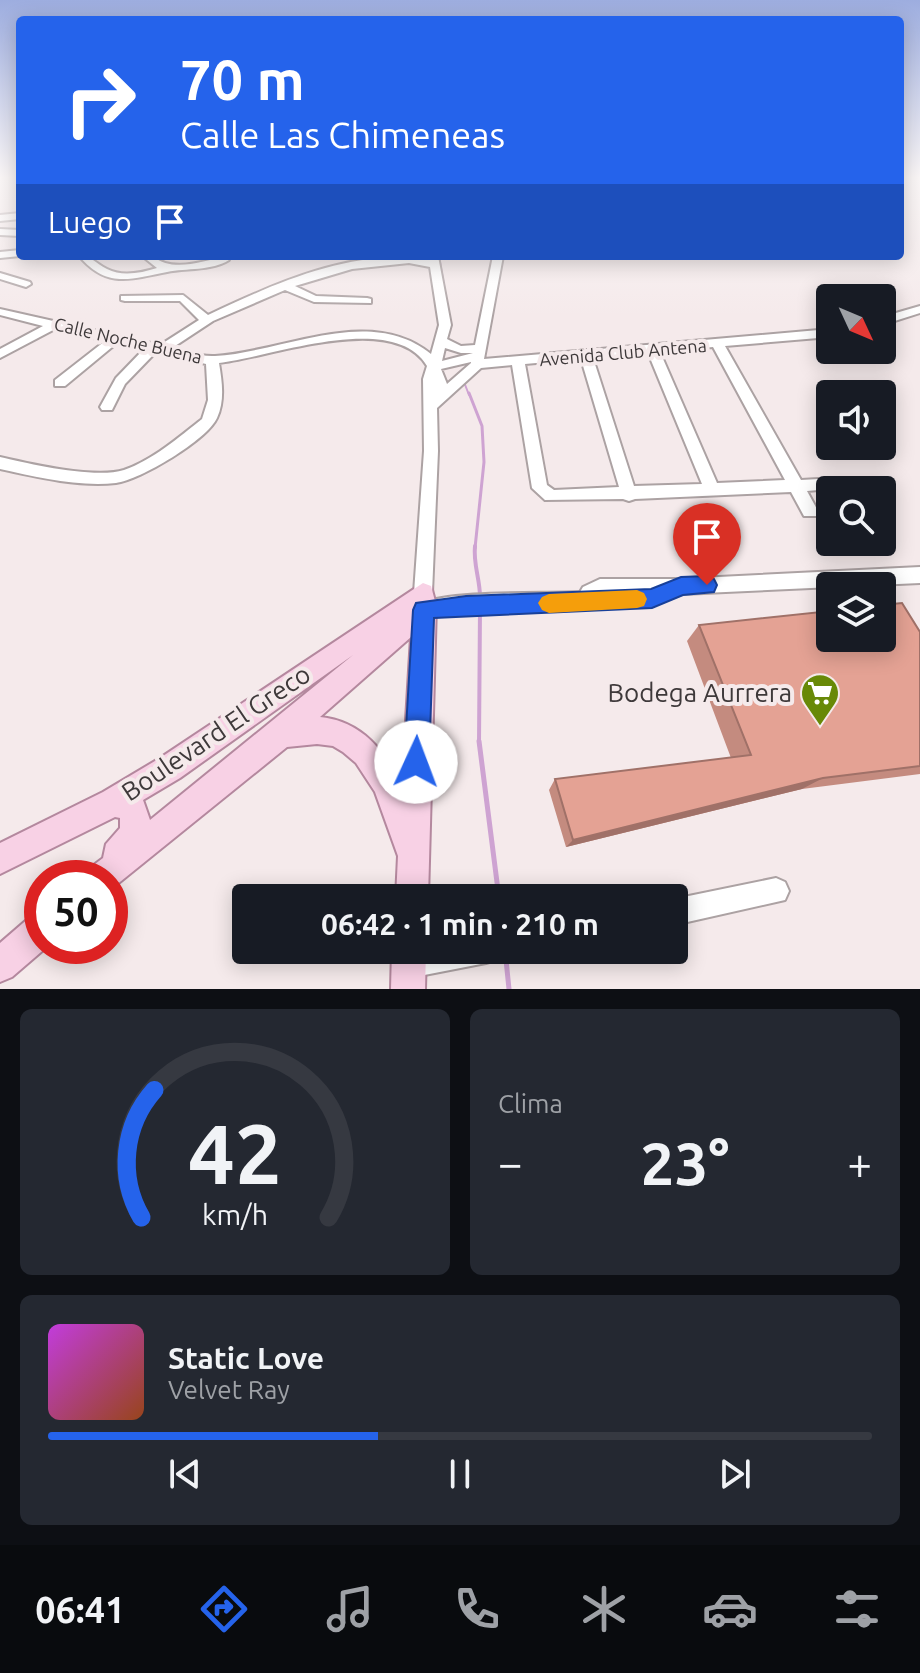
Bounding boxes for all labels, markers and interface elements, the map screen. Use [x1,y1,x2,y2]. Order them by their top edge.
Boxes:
icon: right [48,48,152,152]
text: 70 m [180,48,305,111]
text: Calle Las Chimeneas [180,114,505,155]
icon: arrive [148,200,192,244]
text: Luego [48,205,132,239]
north arrow [816,284,896,364]
map controls [816,284,896,652]
street label: Calle Noche Buena [52,313,204,367]
street label: Avenida Club Antena [538,335,707,369]
button: sound [816,380,896,460]
button: search [816,476,896,556]
pin [673,503,741,585]
icon: arrive [685,515,729,559]
button: layers [816,572,896,652]
street label: Boulevard El Greco [116,659,315,806]
supermarket icon: Bodega Aurrera [799,672,841,727]
place label: Bodega Aurrera [607,678,792,707]
position arrow [374,720,458,804]
speed limit sign: 50 [24,860,128,964]
text: 06:42 · 1 min · 210 m [321,907,599,941]
text: Clima [498,1089,563,1118]
text: 42 [188,1106,282,1200]
text: 23° [641,1129,729,1196]
text: − [498,1138,523,1187]
text: + [847,1138,872,1187]
text: km/h [202,1198,268,1230]
text: Static Love [168,1341,324,1375]
text: Velvet Ray [168,1375,290,1404]
icon: previous [163,1452,207,1496]
icon: pause [438,1452,482,1496]
icon: next [713,1452,757,1496]
icon: directions [196,1581,252,1637]
icon: music [322,1581,378,1637]
icon: phone [449,1581,505,1637]
icon: climate [576,1581,632,1637]
icon: car [702,1581,758,1637]
icon: filters [829,1581,885,1637]
text: 06:41 [35,1589,125,1630]

